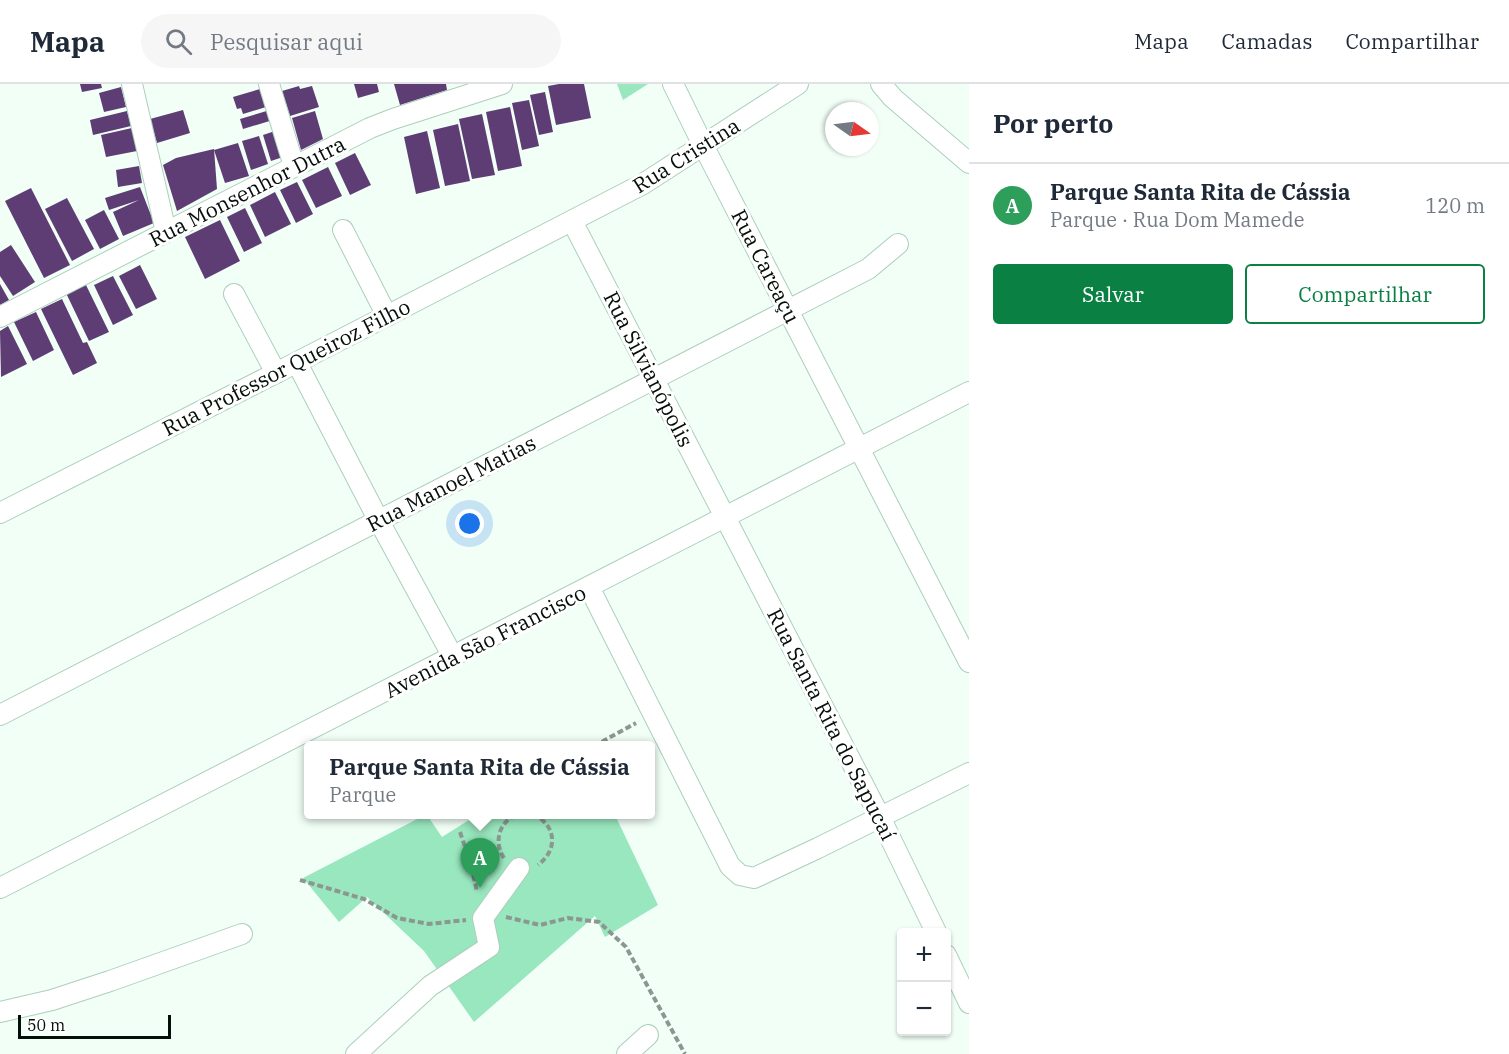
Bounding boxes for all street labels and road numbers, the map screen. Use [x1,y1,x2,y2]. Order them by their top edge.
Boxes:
street label: Rua Cristina [627,111,745,199]
street label: Rua Monsenhor Dutra [144,129,350,253]
street label: Rua Careaçu [725,204,807,328]
street label: Rua Silvianópolis [598,286,700,452]
street label: Rua Professor Queiroz Filho [157,292,415,442]
street label: Rua Manoel Matias [362,428,540,538]
street label: Avenida São Francisco [379,578,591,704]
street label: Rua Santa Rita do Sapucaí [761,603,903,845]

